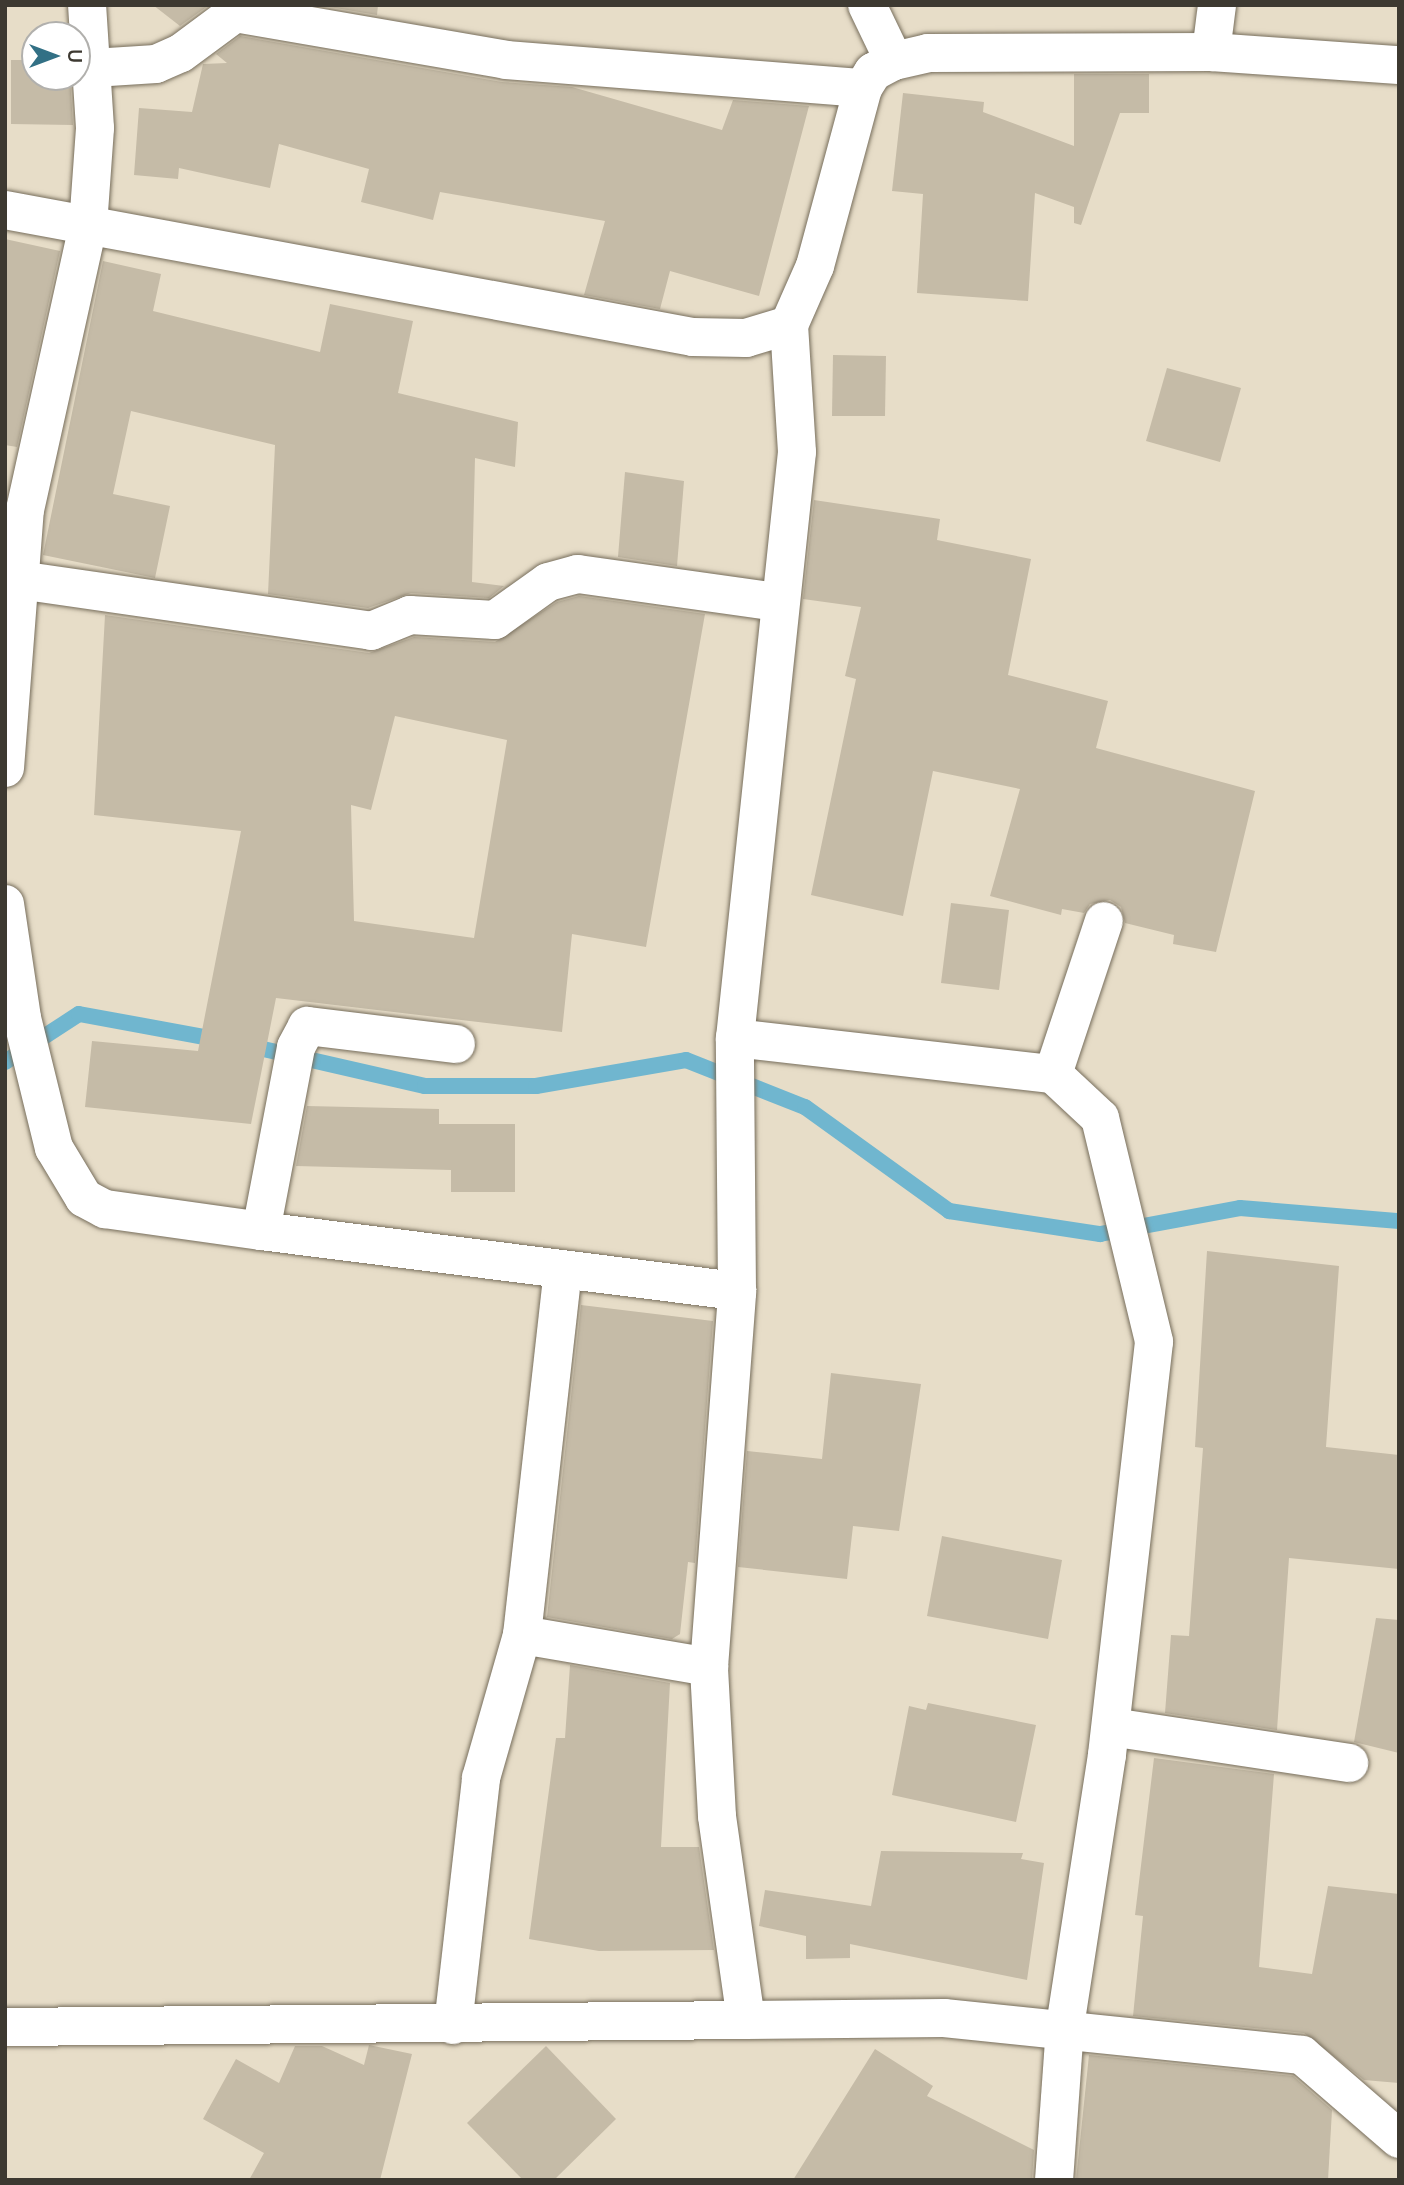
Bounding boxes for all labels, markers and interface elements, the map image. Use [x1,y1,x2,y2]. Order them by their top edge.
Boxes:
north arrow [21,21,91,91]
text: U [63,49,87,63]

